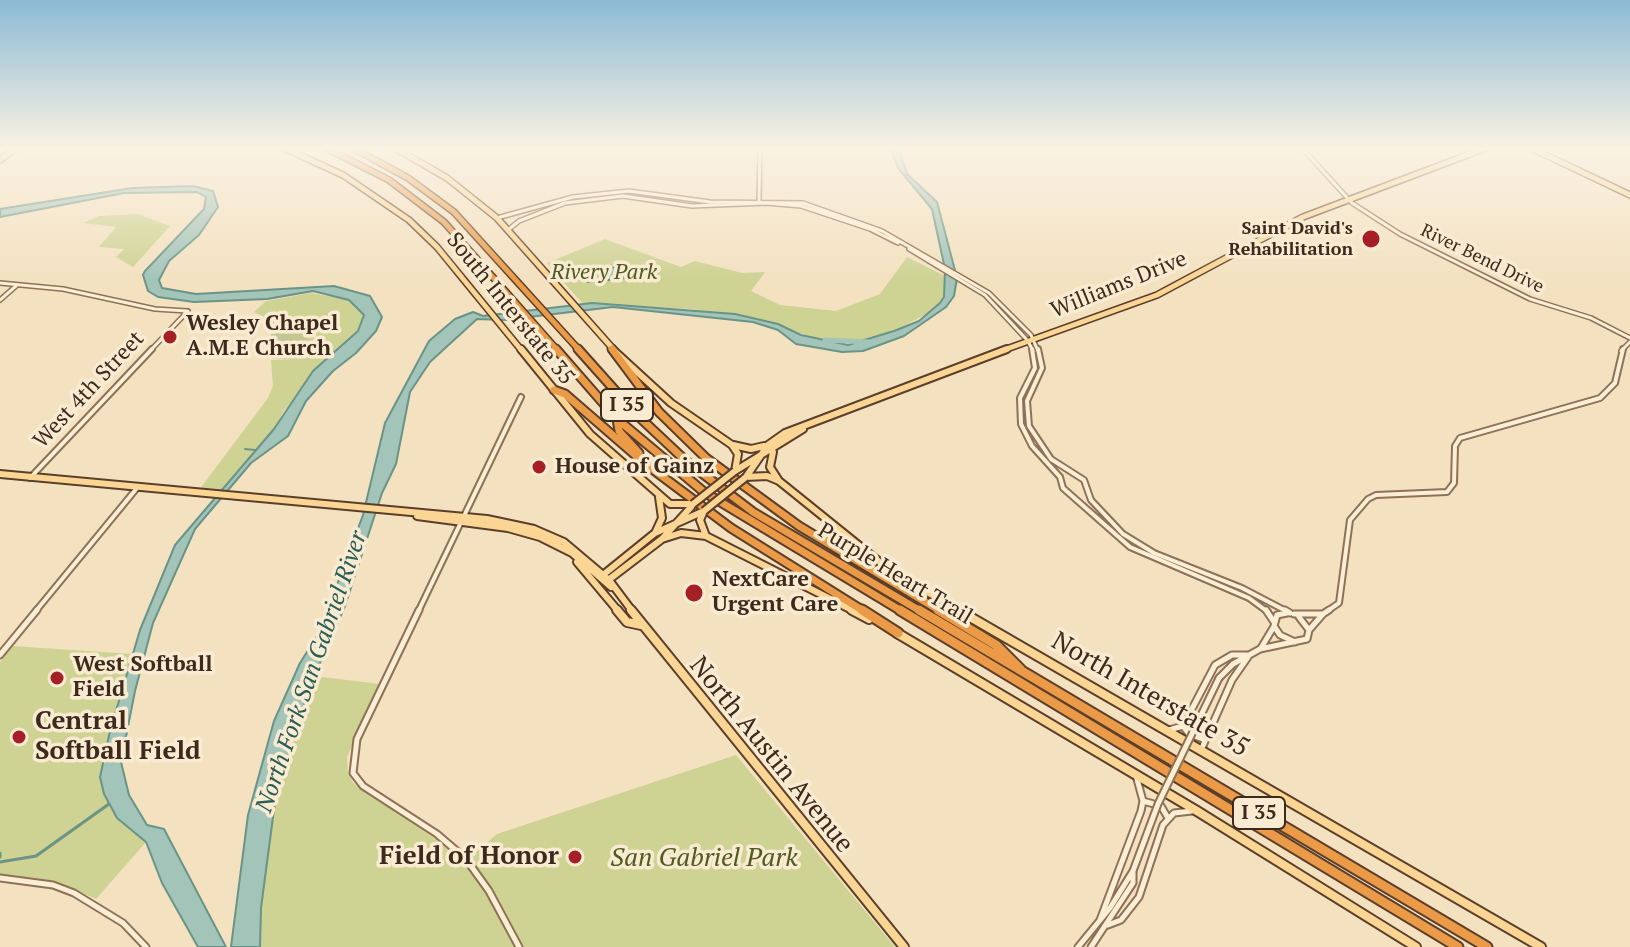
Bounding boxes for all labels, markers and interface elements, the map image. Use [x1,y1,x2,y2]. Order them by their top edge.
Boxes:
place label: Saint David's Rehabilitation [1229,218,1353,260]
street label: River Bend Drive [1417,220,1547,298]
street label: South Interstate 35 [440,228,580,390]
marker: Saint David's Rehabilitation [1360,228,1382,250]
street label: Williams Drive [1047,246,1191,324]
park label: Rivery Park [551,260,657,286]
place label: Wesley Chapel A.M.E Church [186,311,338,362]
street label: West 4th Street [28,326,150,454]
marker: Wesley Chapel A.M.E Church [161,328,179,346]
road number: I 35 [601,389,653,421]
place label: House of Gainz [555,454,714,480]
marker: House of Gainz [530,458,548,476]
street label: Purple Heart Trail [813,517,977,631]
water label: North Fork San Gabriel River [250,528,374,816]
place label: NextCare Urgent Care [712,567,838,618]
marker: NextCare Urgent Care [683,582,705,604]
street label: North Interstate 35 [1046,626,1254,764]
street label: North Austin Avenue [682,651,860,859]
place label: West Softball Field [73,652,212,704]
marker: West Softball Field [48,669,66,687]
place label: Central Softball Field [35,706,201,768]
marker: Central Softball Field [10,728,28,746]
road number: I 35 [1233,797,1285,829]
place label: Field of Honor [379,841,559,873]
park label: San Gabriel Park [610,843,798,875]
marker: Field of Honor [566,848,584,866]

